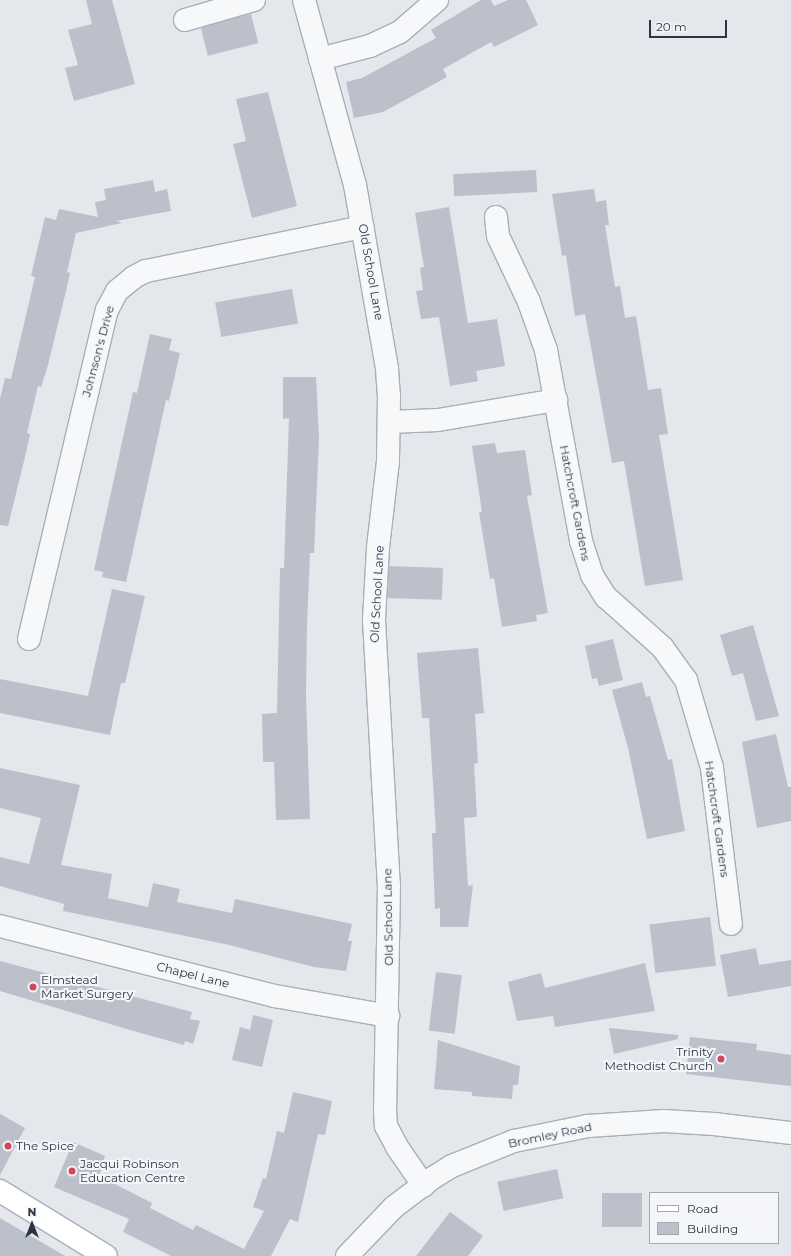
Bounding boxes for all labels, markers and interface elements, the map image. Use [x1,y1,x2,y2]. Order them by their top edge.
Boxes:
scale bar [651,12,729,38]
text: 20 m [656,19,687,34]
street label: Old School Lane [355,223,387,321]
street label: Johnson's Drive [79,304,117,398]
street label: Hatchcroft Gardens [557,444,593,562]
street label: Old School Lane [367,545,387,643]
street label: Hatchcroft Gardens [702,760,732,878]
street label: Old School Lane [380,868,396,966]
street label: Chapel Lane [155,959,231,991]
place label: Elmstead Market Surgery [41,973,133,1001]
marker: Elmstead Market Surgery [28,982,38,992]
place label: Trinity Methodist Church [604,1045,713,1073]
marker: Trinity Methodist Church [716,1054,726,1064]
street label: Bromley Road [507,1119,593,1151]
place label: The Spice [16,1139,74,1153]
marker: The Spice [3,1141,13,1151]
place label: Jacqui Robinson Education Centre [80,1157,185,1185]
marker: Jacqui Robinson Education Centre [67,1166,77,1176]
legend [649,1192,779,1244]
text: Road [687,1201,718,1216]
north arrow [12,1204,52,1244]
text: N [28,1205,36,1219]
text: Building [687,1221,738,1236]

